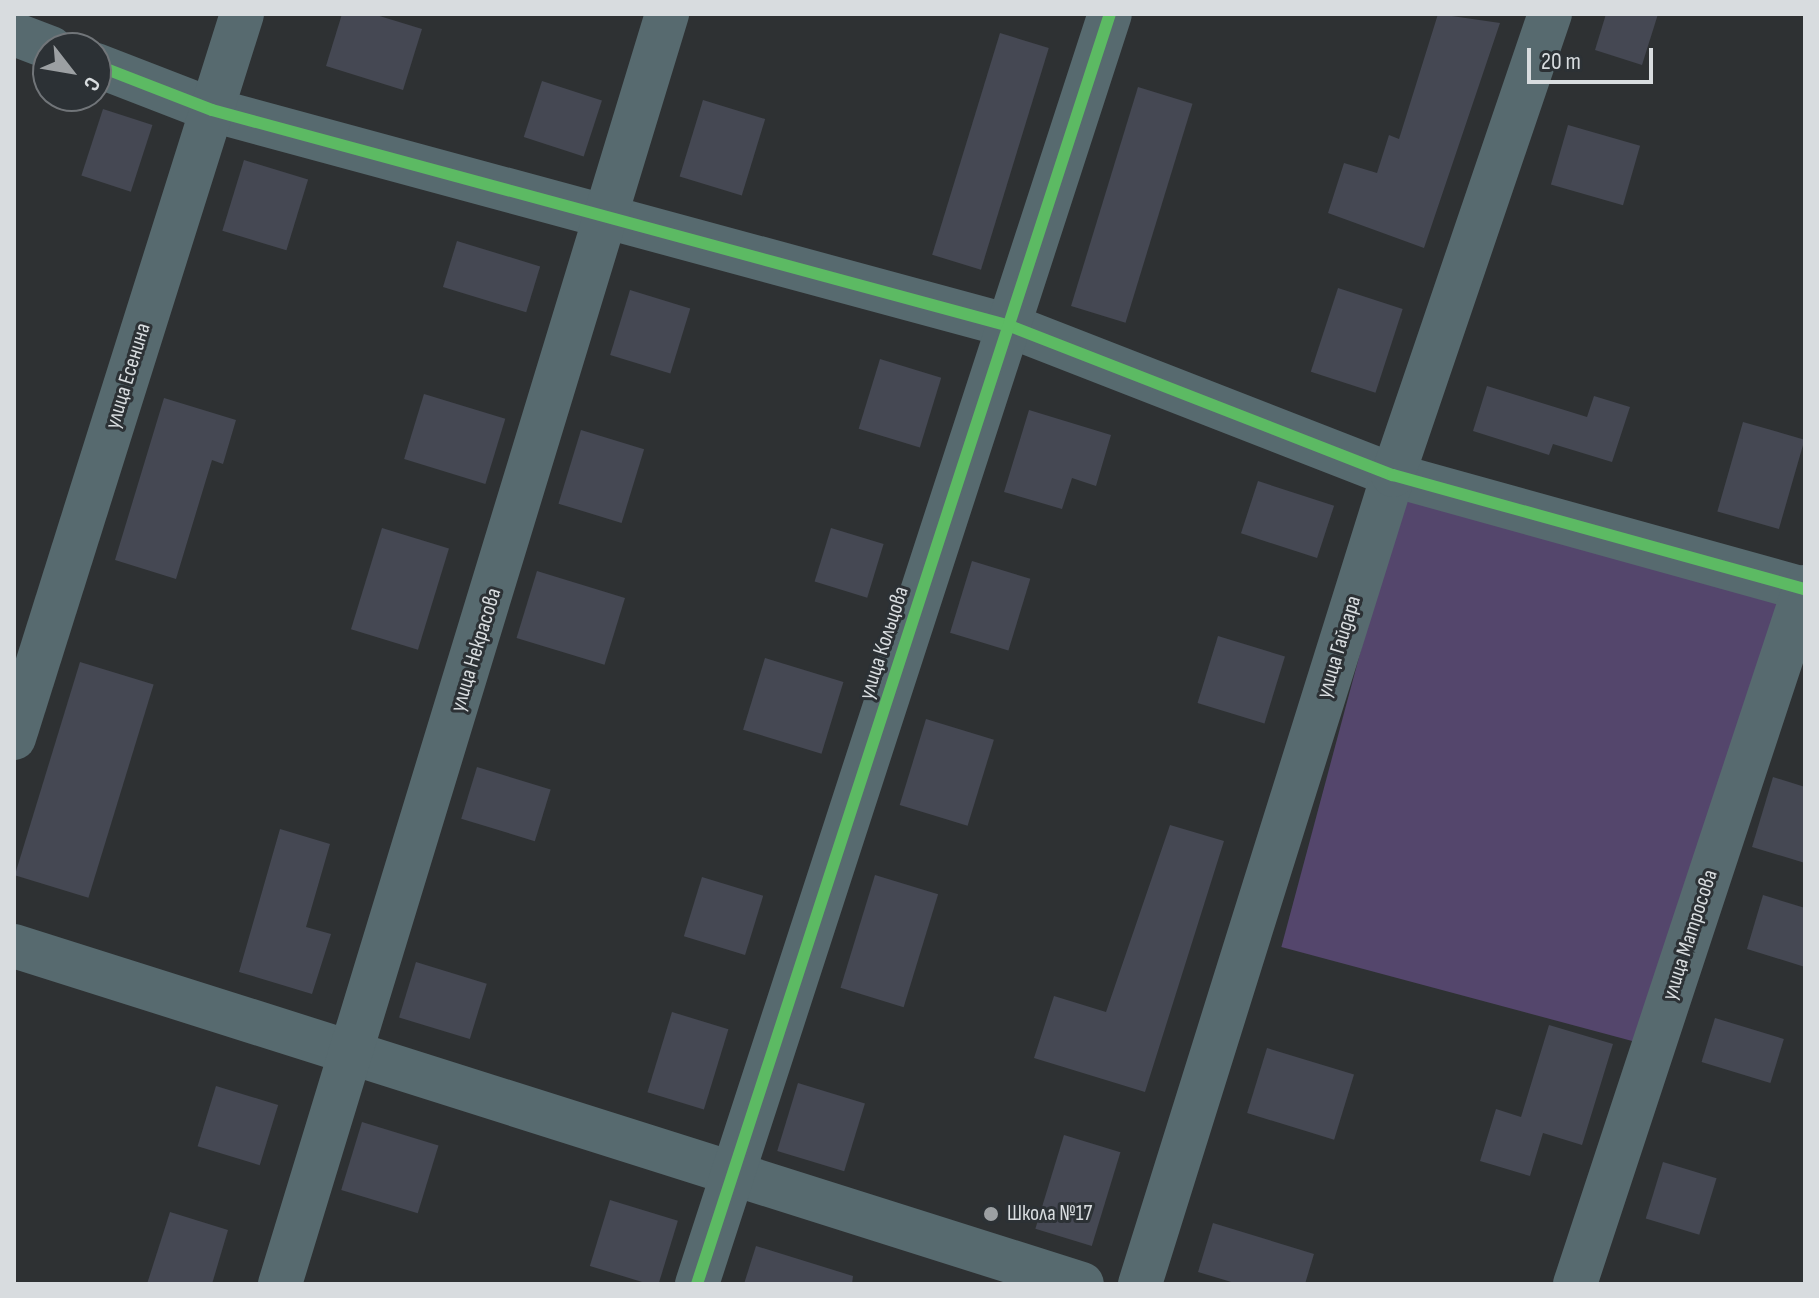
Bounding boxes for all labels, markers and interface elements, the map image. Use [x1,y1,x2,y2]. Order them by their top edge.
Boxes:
north arrow [32,32,112,112]
scale bar [1531,32,1657,82]
text: 20 m [1541,47,1581,76]
text: С [77,72,106,95]
street label: улица Есенина [99,320,157,432]
street label: улица Кольцова [853,583,915,703]
street label: улица Некрасова [445,585,507,715]
street label: улица Гайдара [1311,593,1367,701]
street label: улица Матросова [1656,866,1724,1004]
place label: Школа №17 [1007,1201,1092,1227]
marker: Школа №17 [982,1205,1000,1223]

